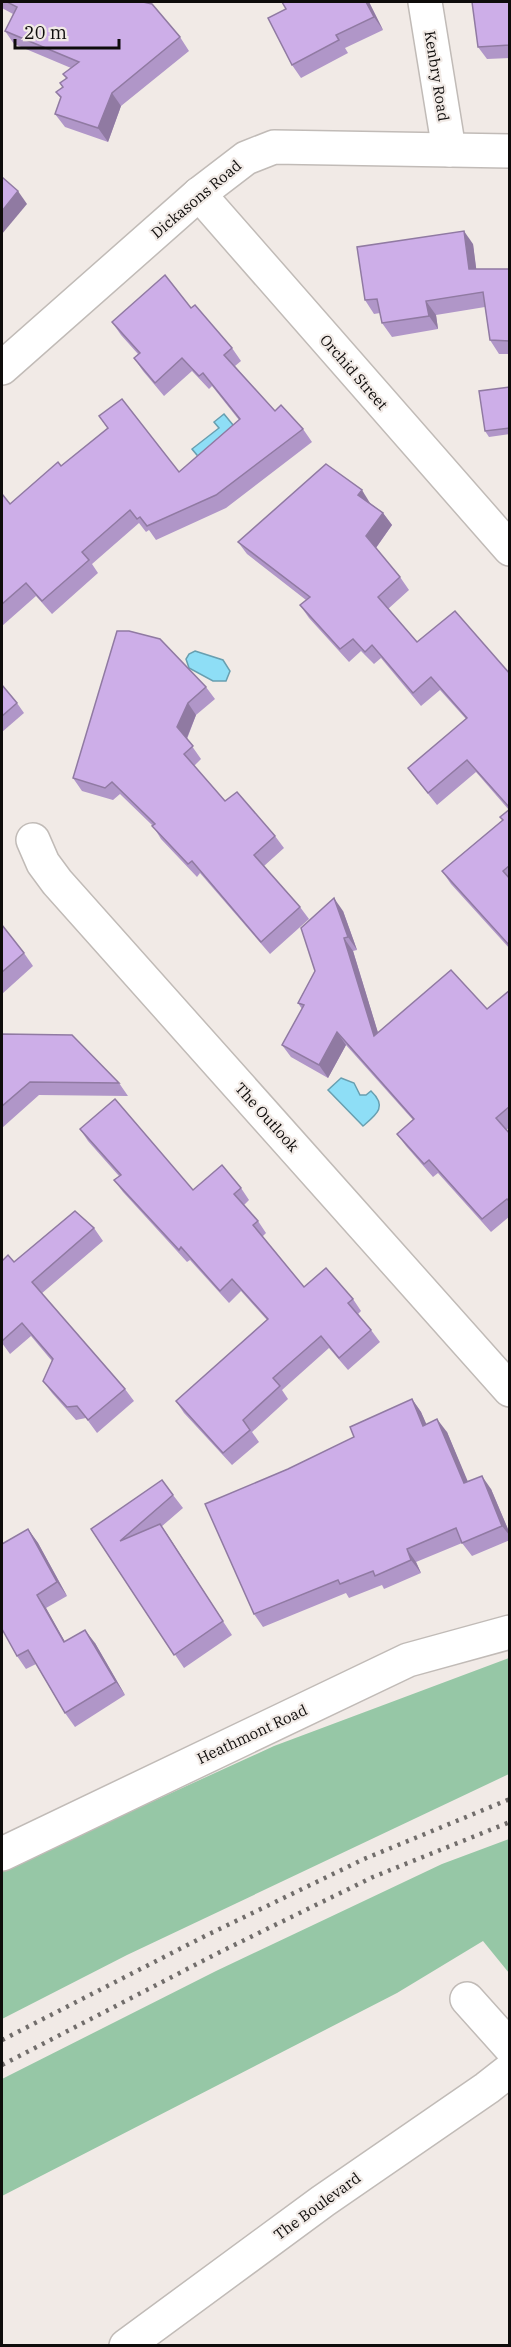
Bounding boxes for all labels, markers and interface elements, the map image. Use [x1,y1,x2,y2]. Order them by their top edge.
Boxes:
scale bar [15,12,118,50]
text: 20 m [24,21,67,44]
street label: Kenbry Road [420,29,454,123]
street label: Dickasons Road [147,156,245,242]
street label: Orchid Street [316,330,392,414]
street label: The Outlook [231,1079,303,1156]
street label: Heathmont Road [194,1700,310,1768]
street label: The Boulevard [270,2168,364,2244]

